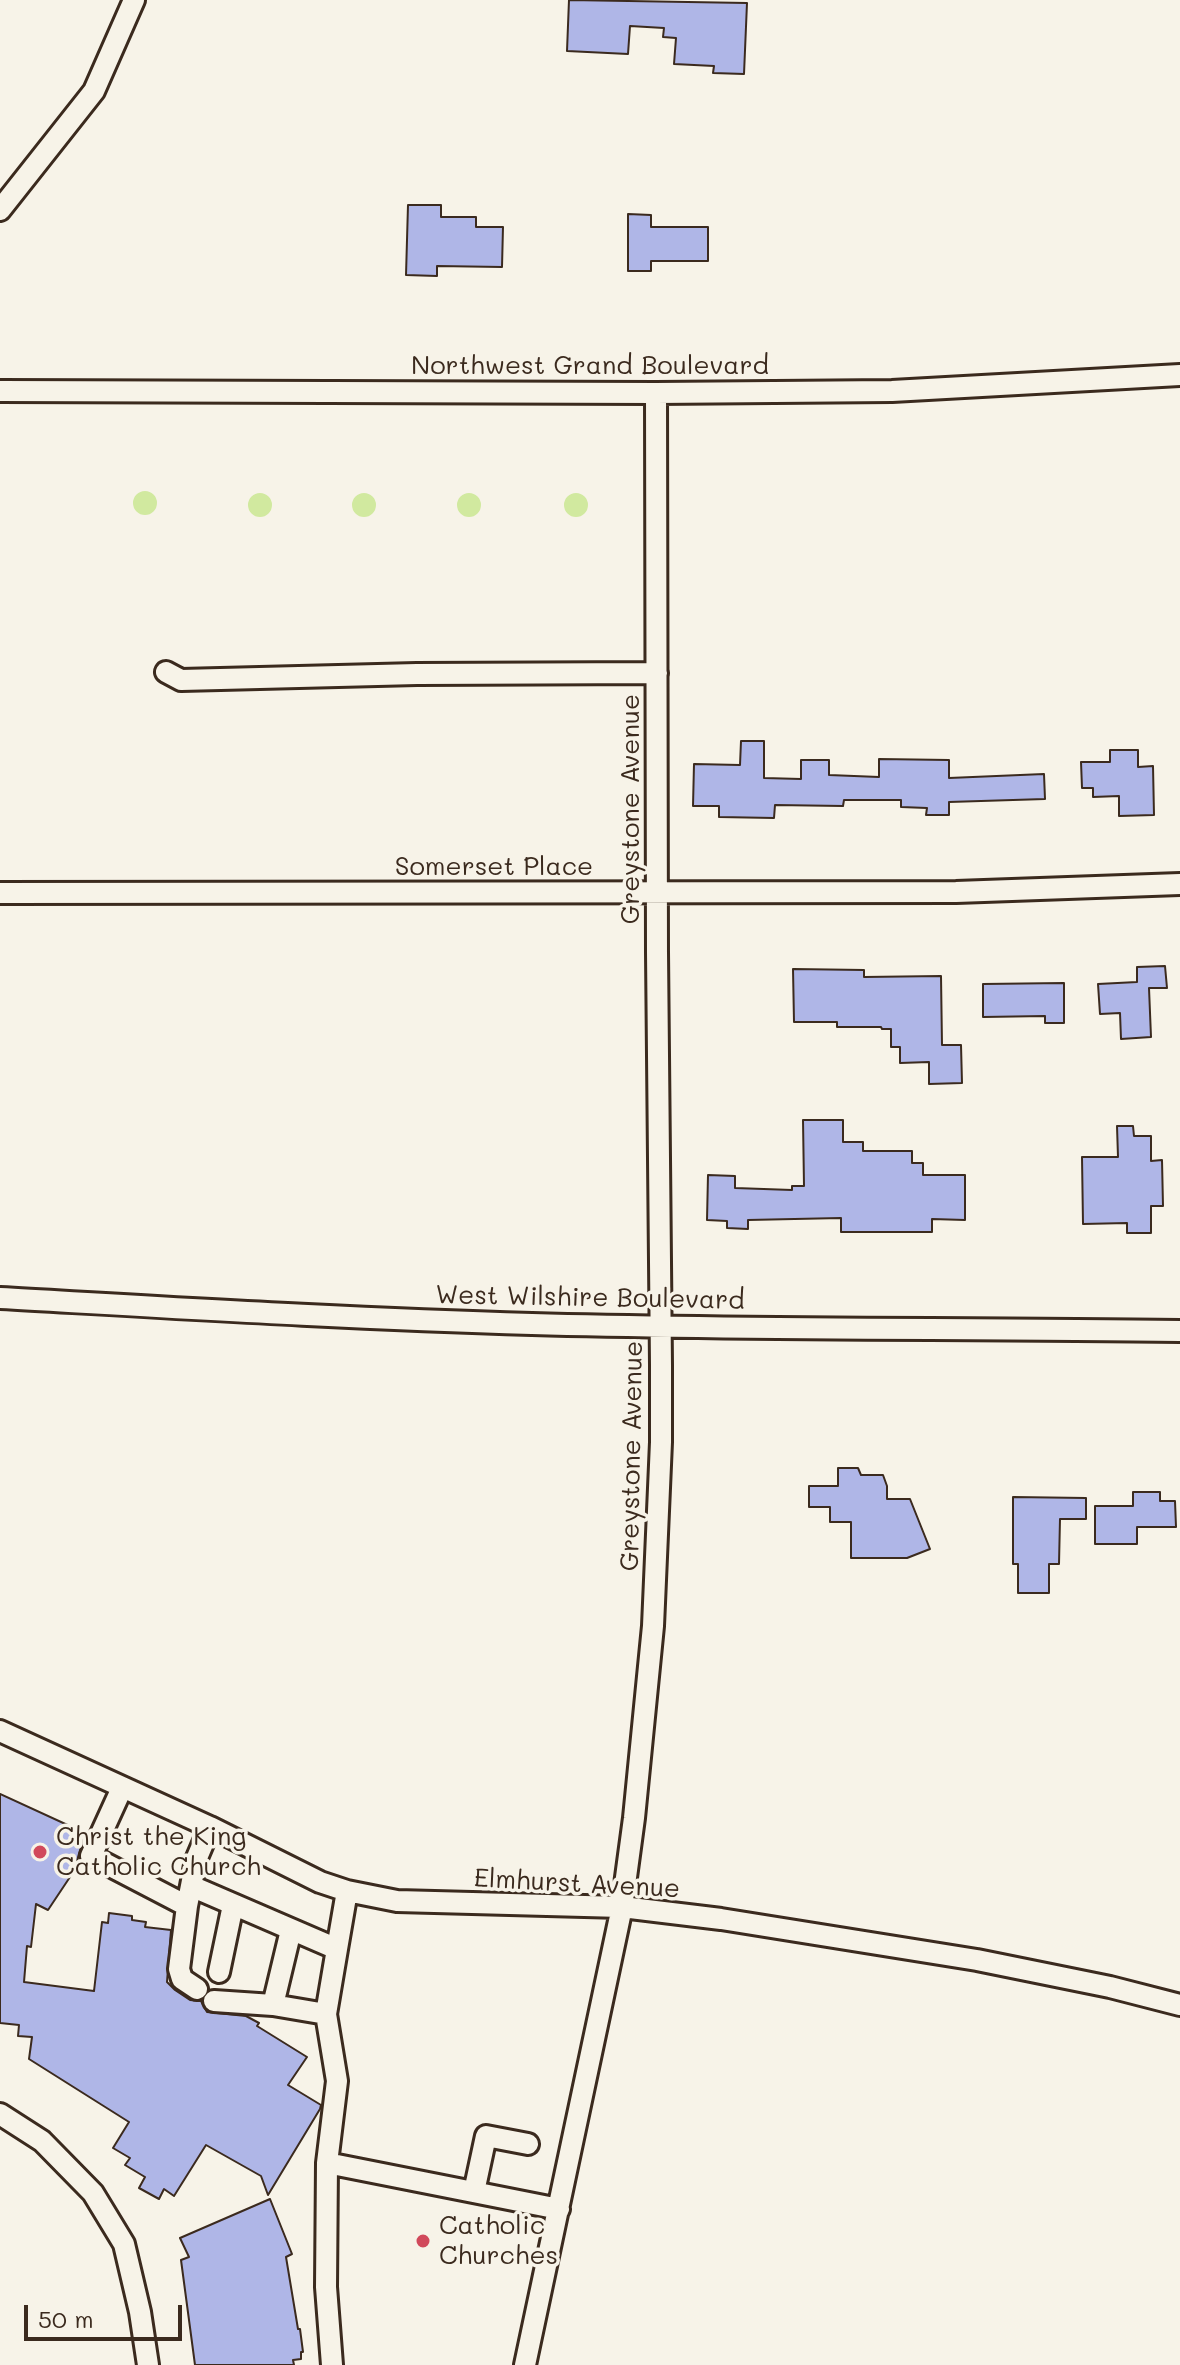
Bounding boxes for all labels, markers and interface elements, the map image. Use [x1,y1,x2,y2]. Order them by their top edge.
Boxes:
street label: Northwest Grand Boulevard [411,350,769,382]
street label: Greystone Avenue [615,694,647,924]
street label: Somerset Place [395,851,593,883]
street label: West Wilshire Boulevard [435,1280,745,1316]
street label: Greystone Avenue [614,1341,650,1571]
place label: Christ the King Catholic Church [56,1821,261,1882]
marker: Christ the King Catholic Church [31,1843,49,1861]
street label: Elmhurst Avenue [473,1863,681,1905]
place label: Catholic Churches [439,2210,558,2272]
marker: Catholic Churches [414,2232,432,2250]
scale bar [28,2289,186,2339]
text: 50 m [38,2303,94,2334]

